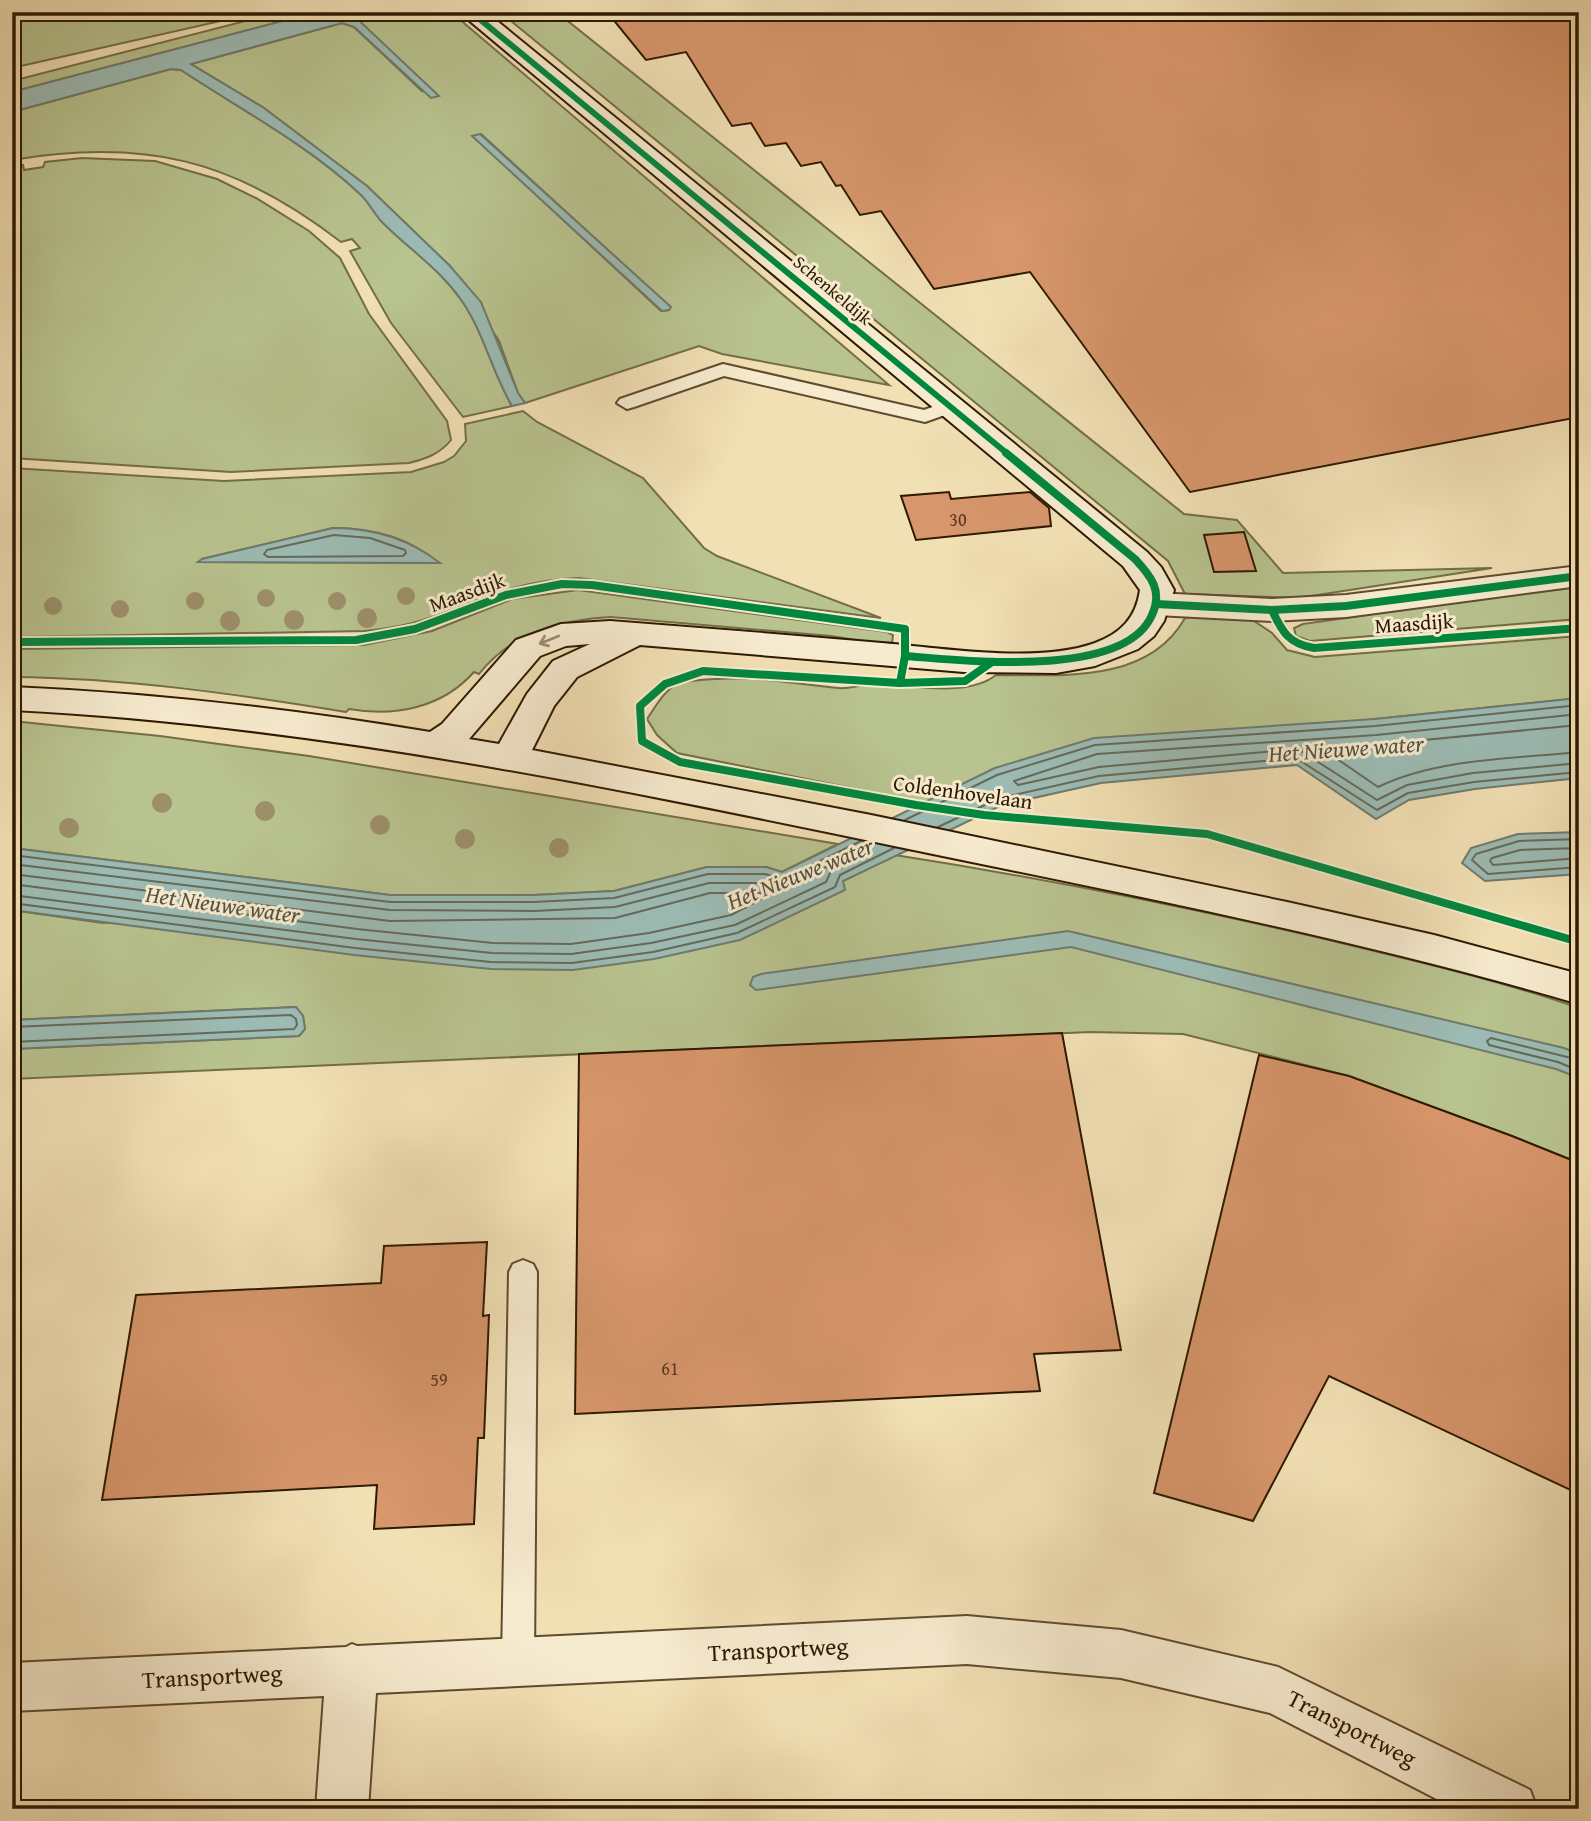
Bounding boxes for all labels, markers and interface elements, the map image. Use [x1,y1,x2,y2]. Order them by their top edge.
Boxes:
street label: Schenkeldijk [788,249,879,332]
house number: 30 [949,506,967,533]
street label: Maasdijk [425,564,510,620]
street label: Maasdijk [1374,605,1455,641]
one-way arrow [539,634,561,647]
water label: Het Nieuwe water [1266,726,1426,770]
street label: Coldenhovelaan [891,767,1035,817]
water label: Het Nieuwe water [721,828,880,918]
water label: Het Nieuwe water [143,877,304,931]
house number: 61 [661,1355,679,1382]
house number: 59 [430,1366,448,1393]
street label: Transportweg [707,1628,849,1670]
street label: Transportweg [141,1655,283,1697]
street label: Transportweg [1281,1680,1423,1776]

